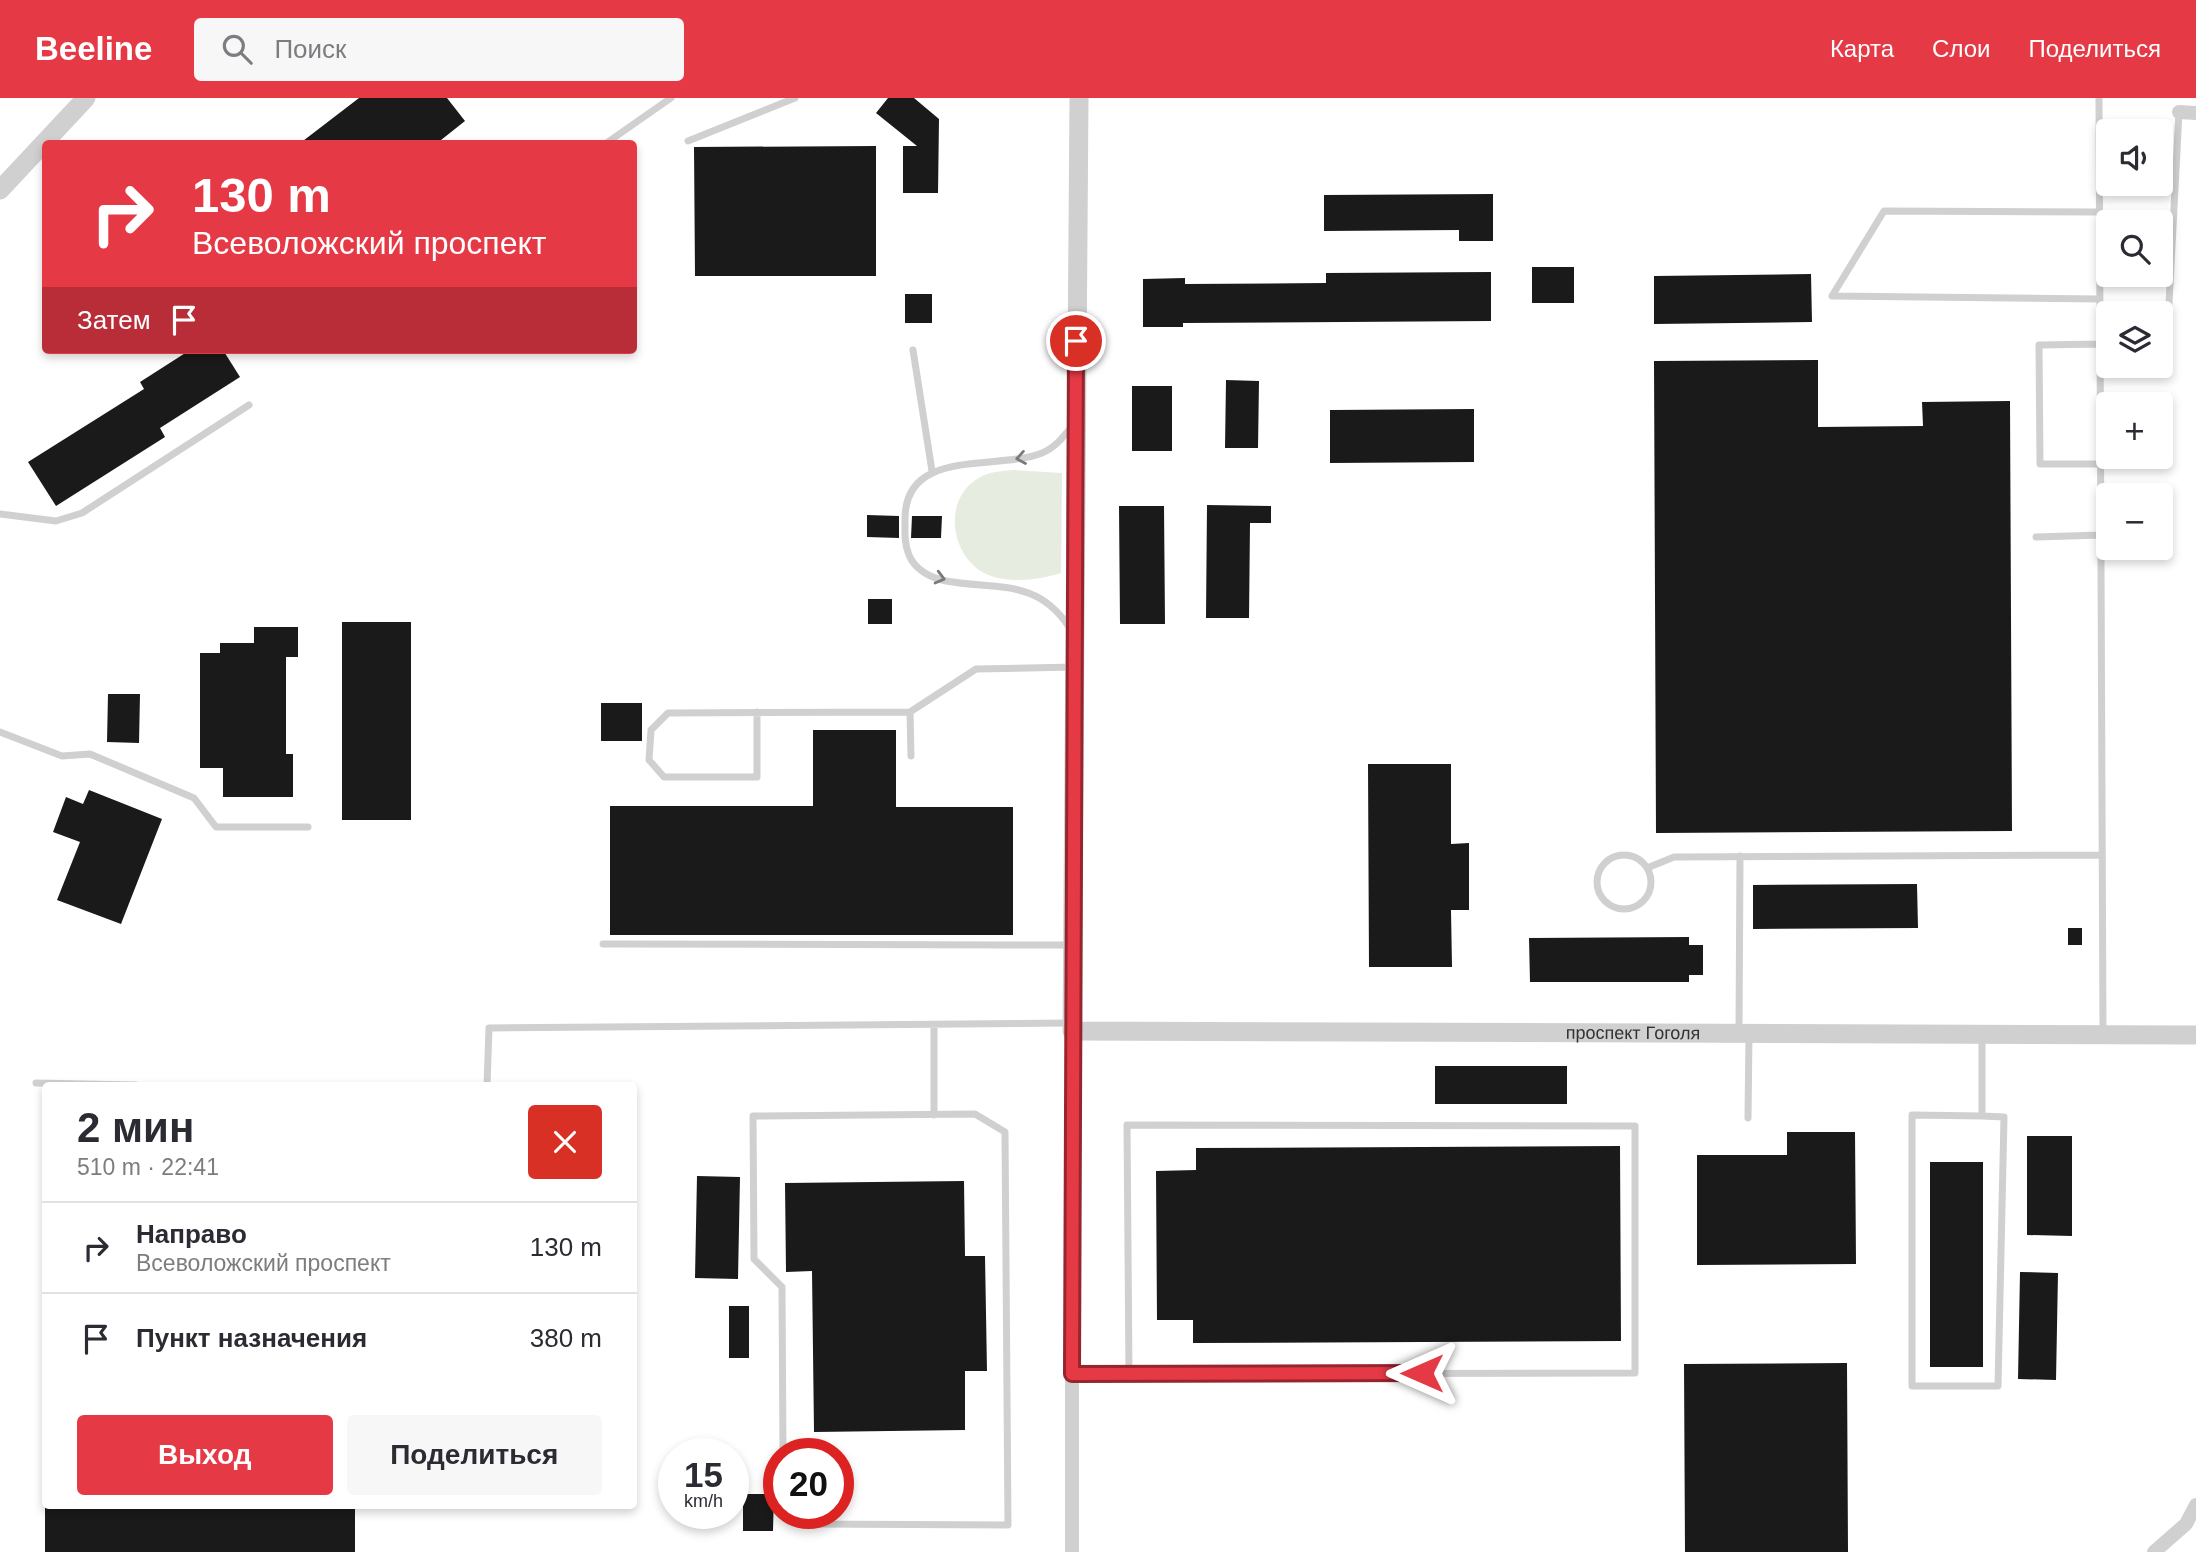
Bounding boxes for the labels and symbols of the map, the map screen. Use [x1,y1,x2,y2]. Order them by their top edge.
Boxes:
pin [1046,311,1106,371]
one-way arrow [1015,450,1027,465]
one-way arrow [934,570,946,584]
street label: проспект Гоголя [1566,1023,1700,1043]
position arrow [1385,1336,1459,1410]
speed limit sign: 20 [763,1438,854,1529]

